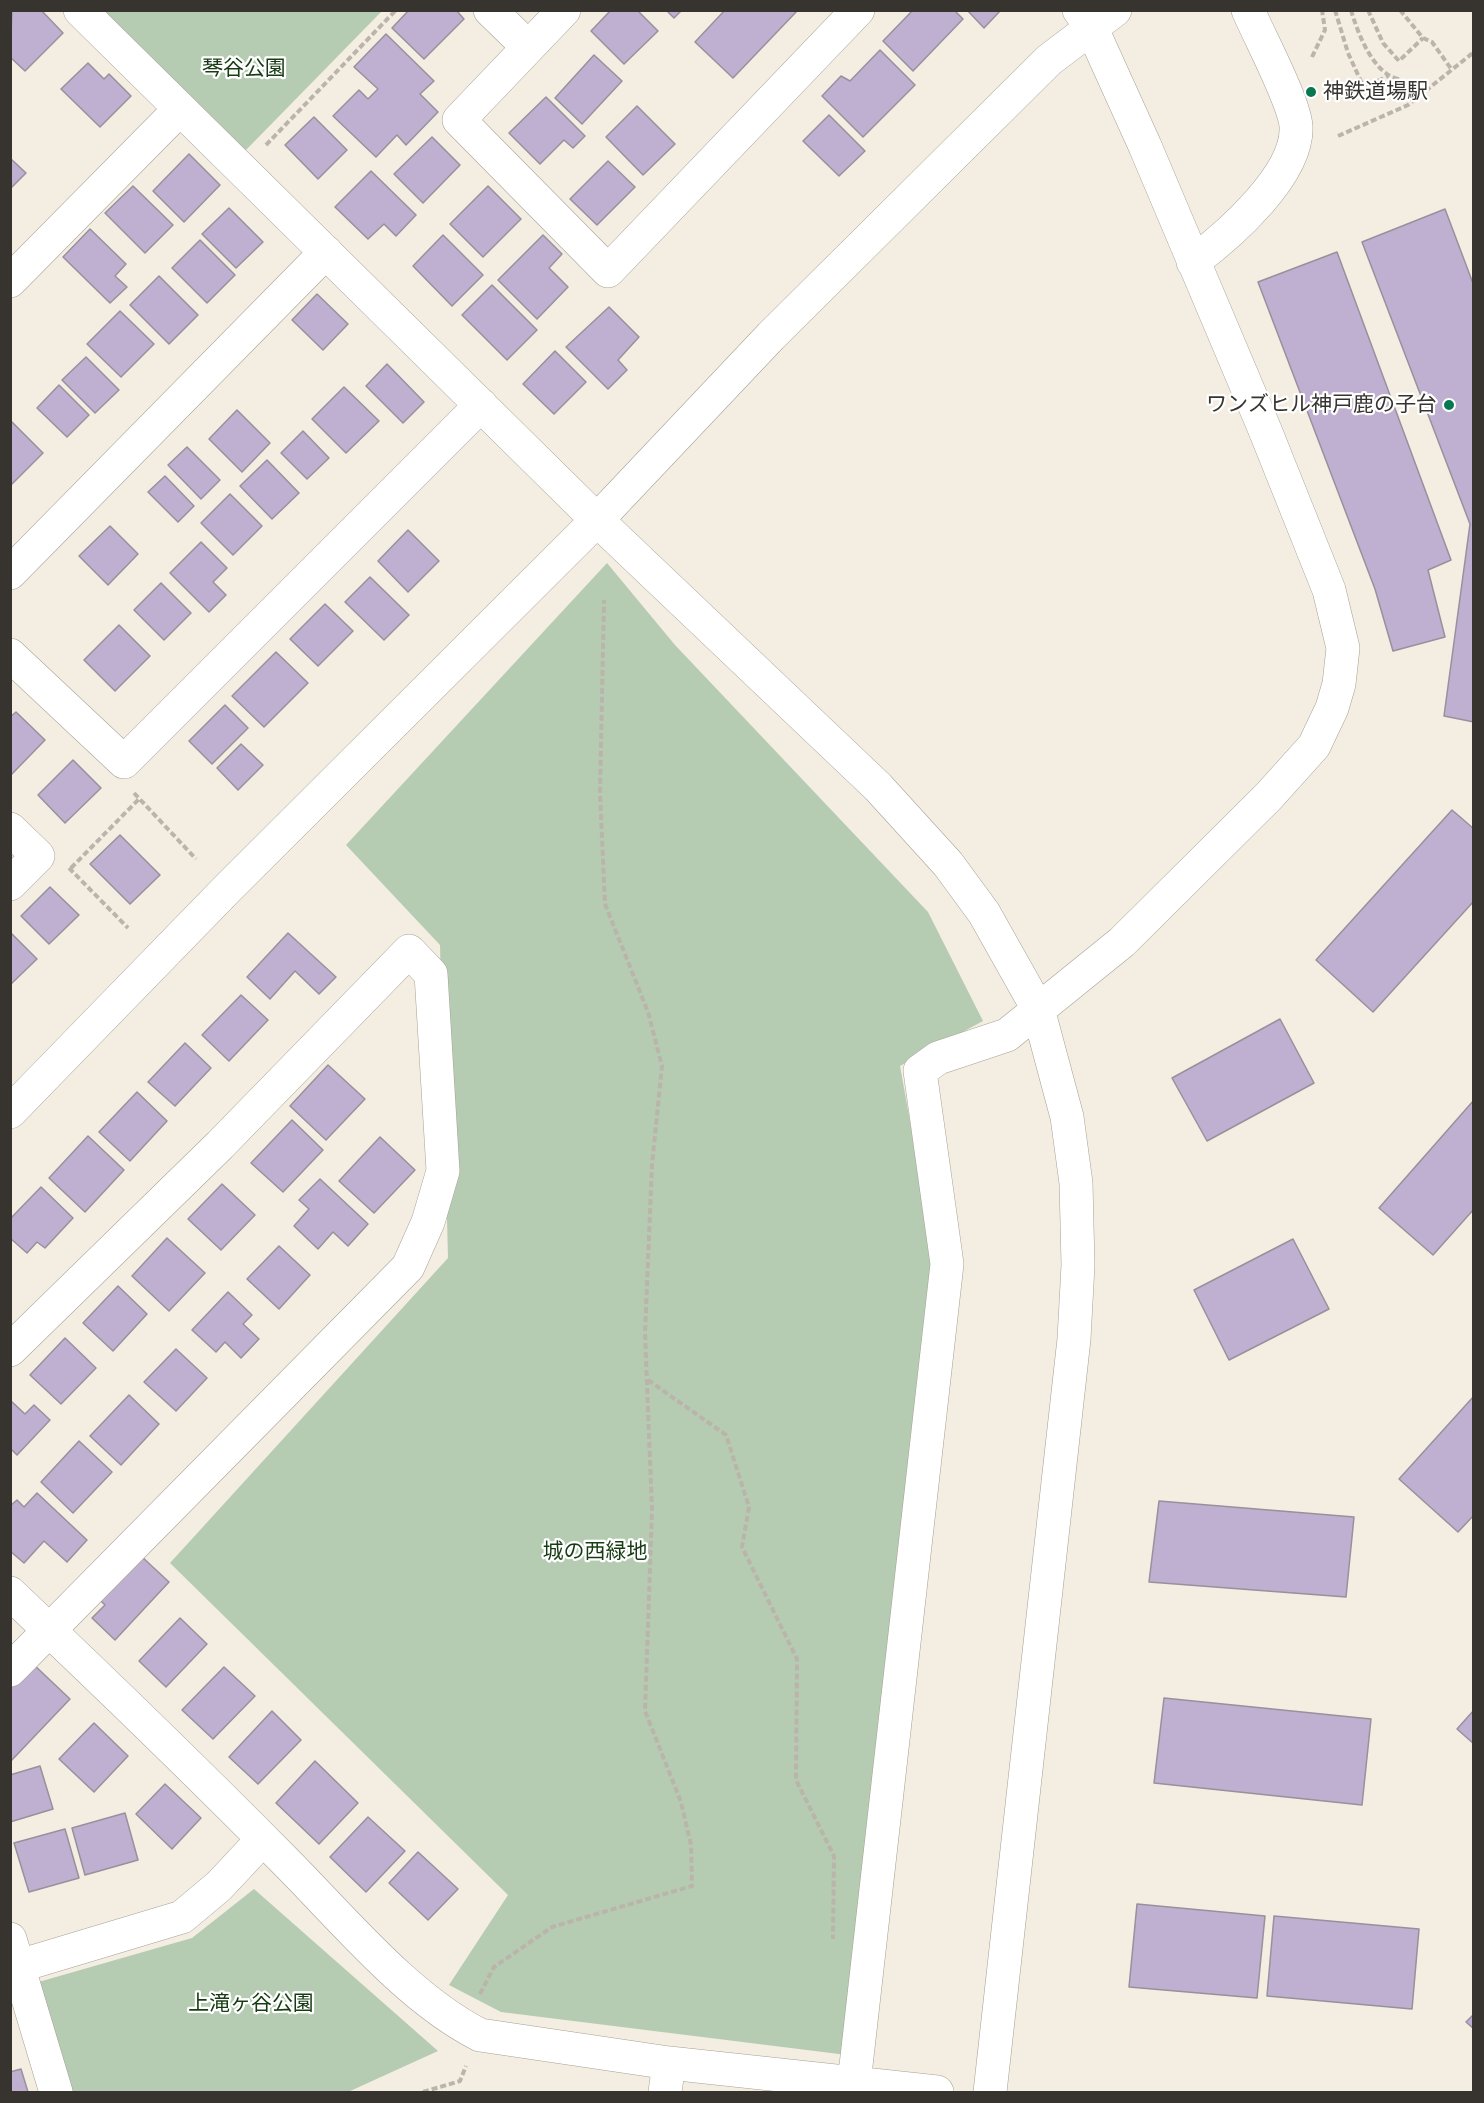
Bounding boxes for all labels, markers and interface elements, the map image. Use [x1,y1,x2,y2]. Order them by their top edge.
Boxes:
park label: 琴谷公園 [202,56,286,82]
place label: 神鉄道場駅 [1323,79,1428,105]
marker: 神鉄道場駅 [1304,85,1318,99]
place label: ワンズヒル神戸鹿の子台 [1206,392,1437,418]
marker: ワンズヒル神戸鹿の子台 [1442,398,1456,412]
park label: 城の西緑地 [543,1539,647,1565]
park label: 上滝ヶ谷公園 [188,1991,314,2017]

